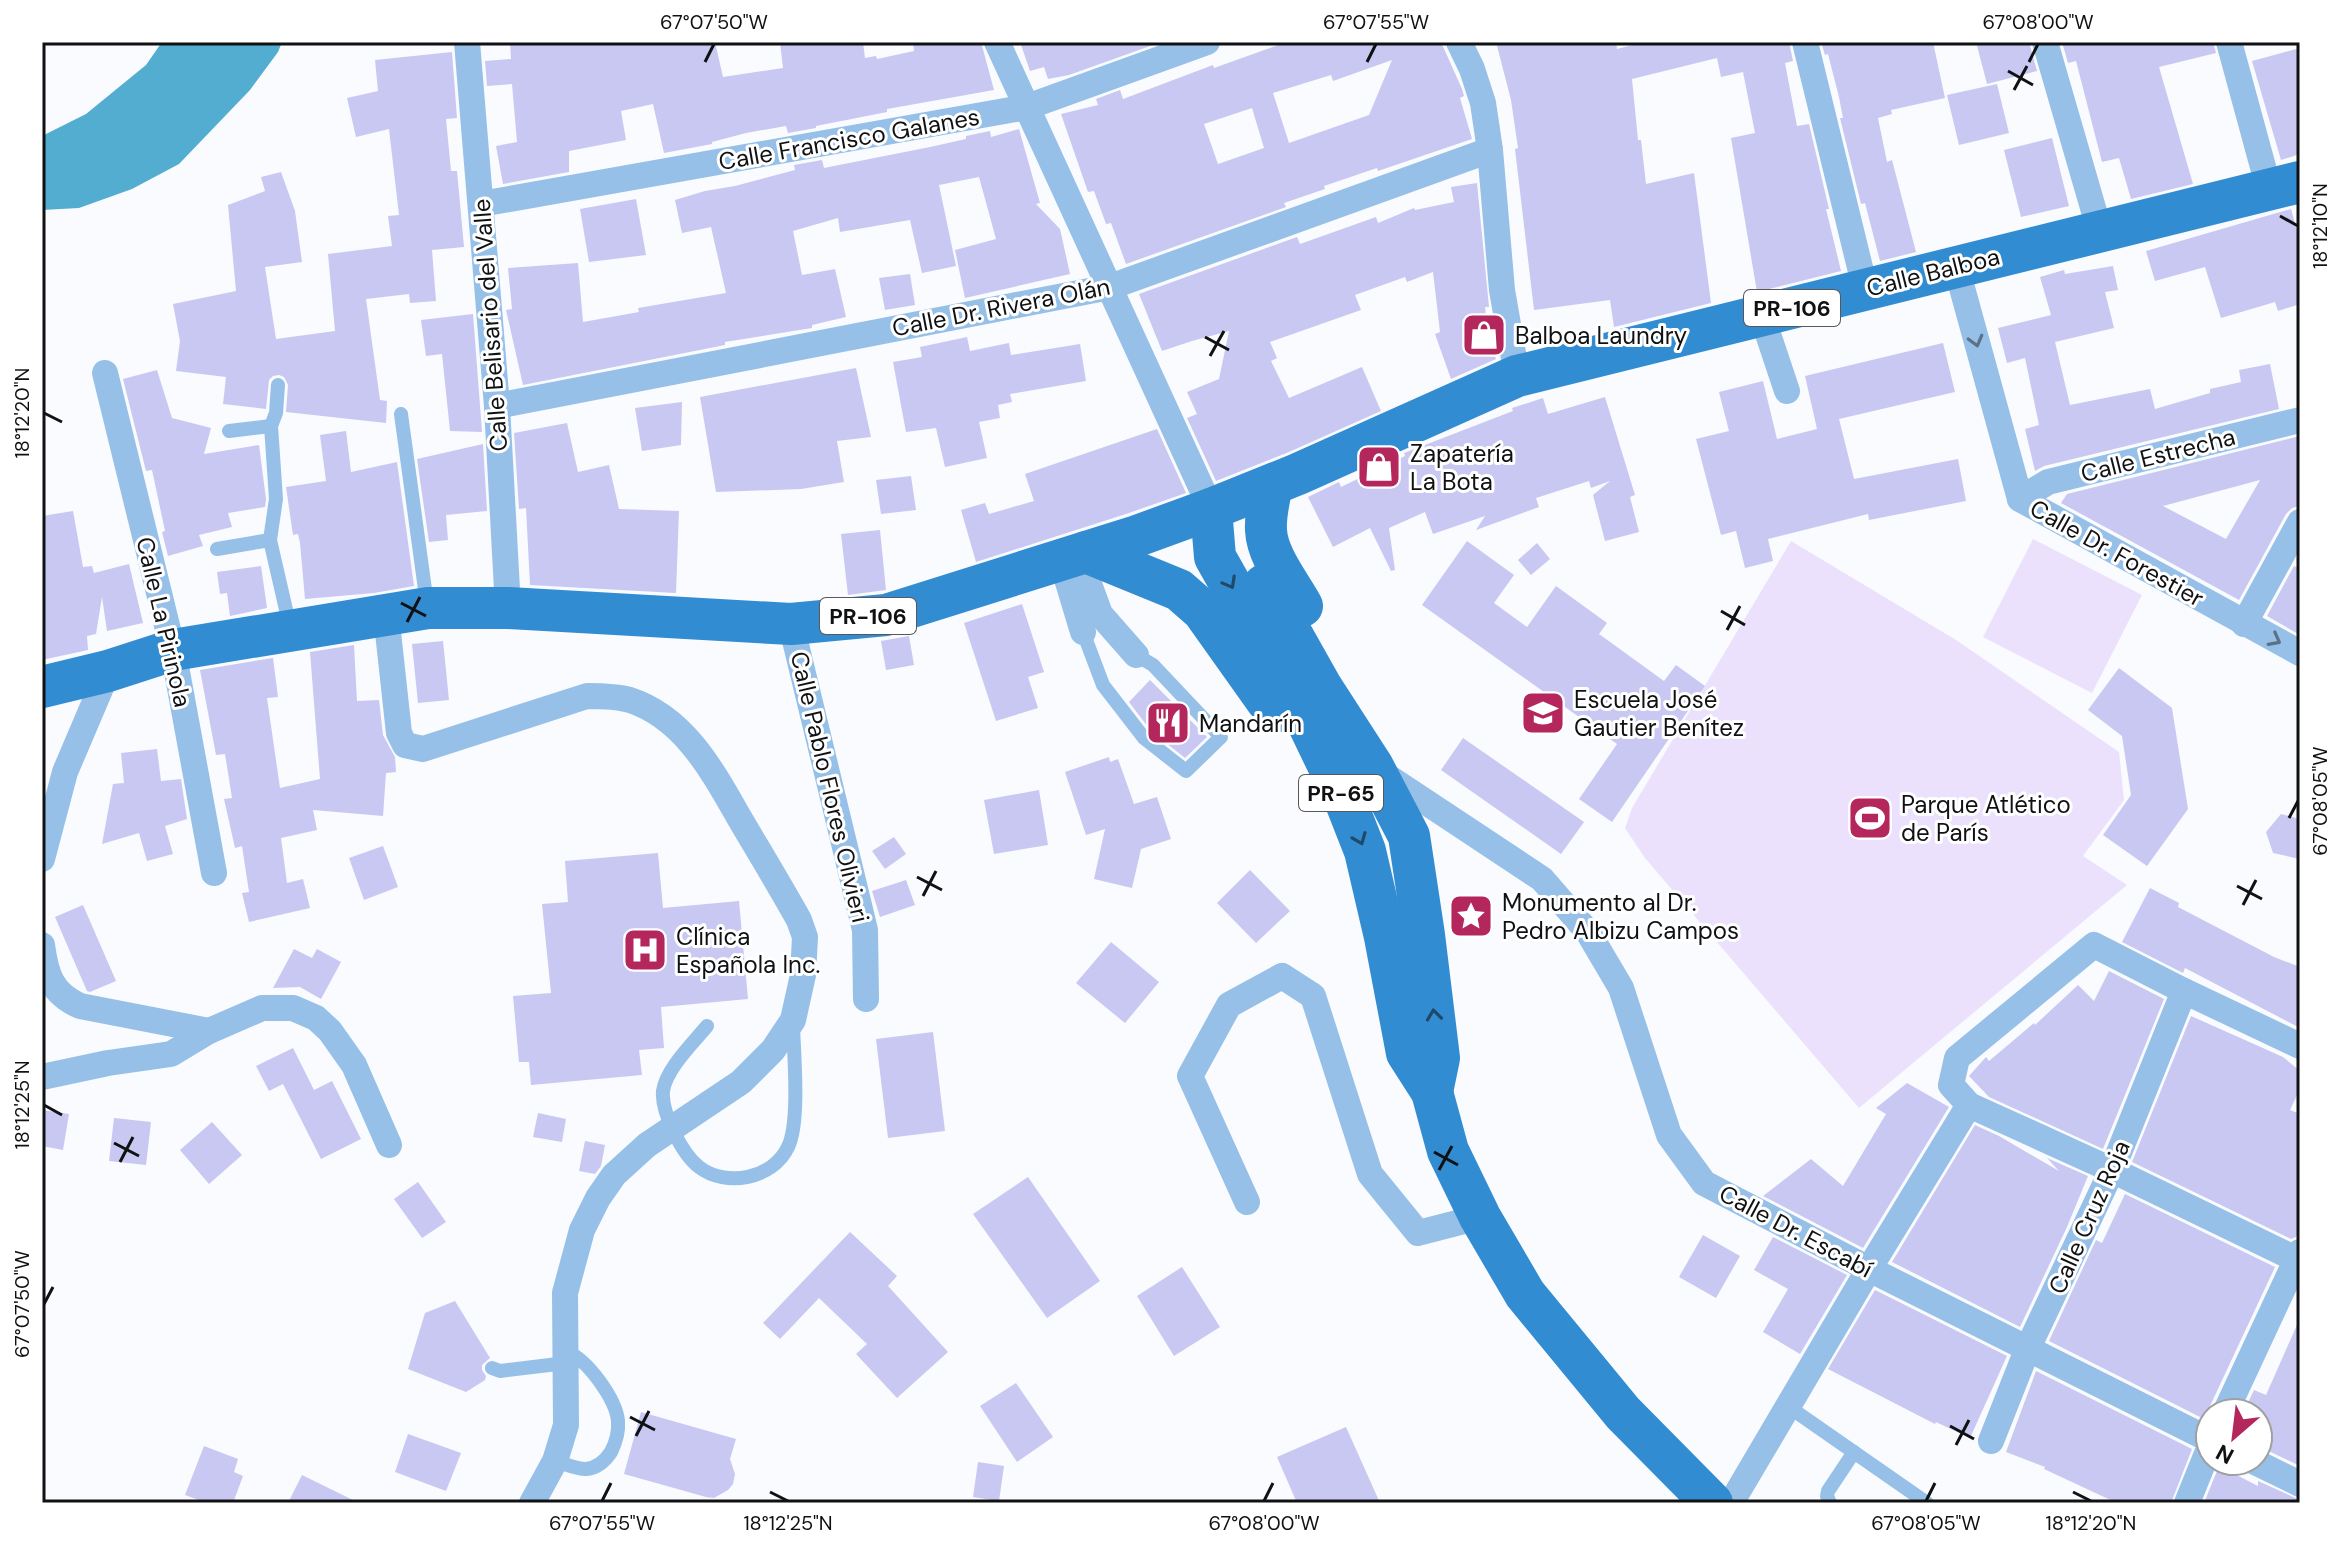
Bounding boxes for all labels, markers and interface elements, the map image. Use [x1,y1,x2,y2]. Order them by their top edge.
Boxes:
text: 67°07'50"W [660,9,768,35]
text: 67°07'55"W [1323,9,1429,35]
text: 67°08'00"W [1982,9,2094,35]
street label: Calle Francisco Galanes [716,101,982,177]
text: 18°12'10"N [2307,183,2333,269]
street label: Calle Belisario del Valle [466,198,514,452]
street label: Calle Balboa [1863,240,2003,304]
street label: Calle Dr. Rivera Olán [889,271,1113,343]
road number: PR-106 [1744,290,1840,326]
shop icon: Balboa Laundry [1460,311,1508,359]
place label: Balboa Laundry [1515,320,1687,351]
one-way arrow [1967,334,1984,348]
text: 18°12'20"N [9,368,35,458]
street label: Calle Estrecha [2078,421,2238,489]
place label: Zapatería La Bota [1410,438,1514,497]
shop icon: Zapatería La Bota [1355,443,1403,491]
street label: Calle Dr. Forestier [2024,492,2210,614]
street label: Calle La Pirinola [129,534,199,710]
one-way arrow [1220,574,1236,589]
road number: PR-106 [820,598,916,634]
one-way arrow [2267,631,2282,646]
street label: Calle Pablo Flores Olivieri [784,648,876,926]
place label: Escuela José Gautier Benítez [1574,684,1744,743]
school or university icon: Escuela José Gautier Benítez [1519,689,1567,737]
restaurant icon: Mandarín [1144,699,1192,747]
place label: Mandarín [1199,708,1302,739]
text: 67°08'05"W [2307,746,2333,856]
road number: PR-65 [1299,775,1383,811]
place label: Parque Atlético de París [1901,789,2071,848]
sports icon: Parque Atlético de París [1846,794,1894,842]
one-way arrow [1351,831,1367,845]
place label: Monumento al Dr. Pedro Albizu Campos [1502,887,1739,946]
place icon: Monumento al Dr. Pedro Albizu Campos [1447,892,1495,940]
place label: Clínica Española Inc. [676,921,820,980]
hospital icon: Clínica Española Inc. [621,926,669,974]
one-way arrow [1425,1008,1442,1021]
text: 18°12'25"N [9,1060,35,1150]
street label: Calle Cruz Roja [2041,1135,2137,1299]
street label: Calle Dr. Escabí [1714,1178,1879,1285]
text: 67°07'50"W [9,1250,35,1358]
north arrow [2194,1397,2274,1477]
text: N [2211,1438,2239,1471]
text: 67°07'55"W [549,1510,655,1536]
text: 18°12'25"N [743,1510,833,1536]
text: 67°08'00"W [1208,1510,1320,1536]
text: 67°08'05"W [1871,1510,1981,1536]
text: 18°12'20"N [2046,1510,2136,1536]

